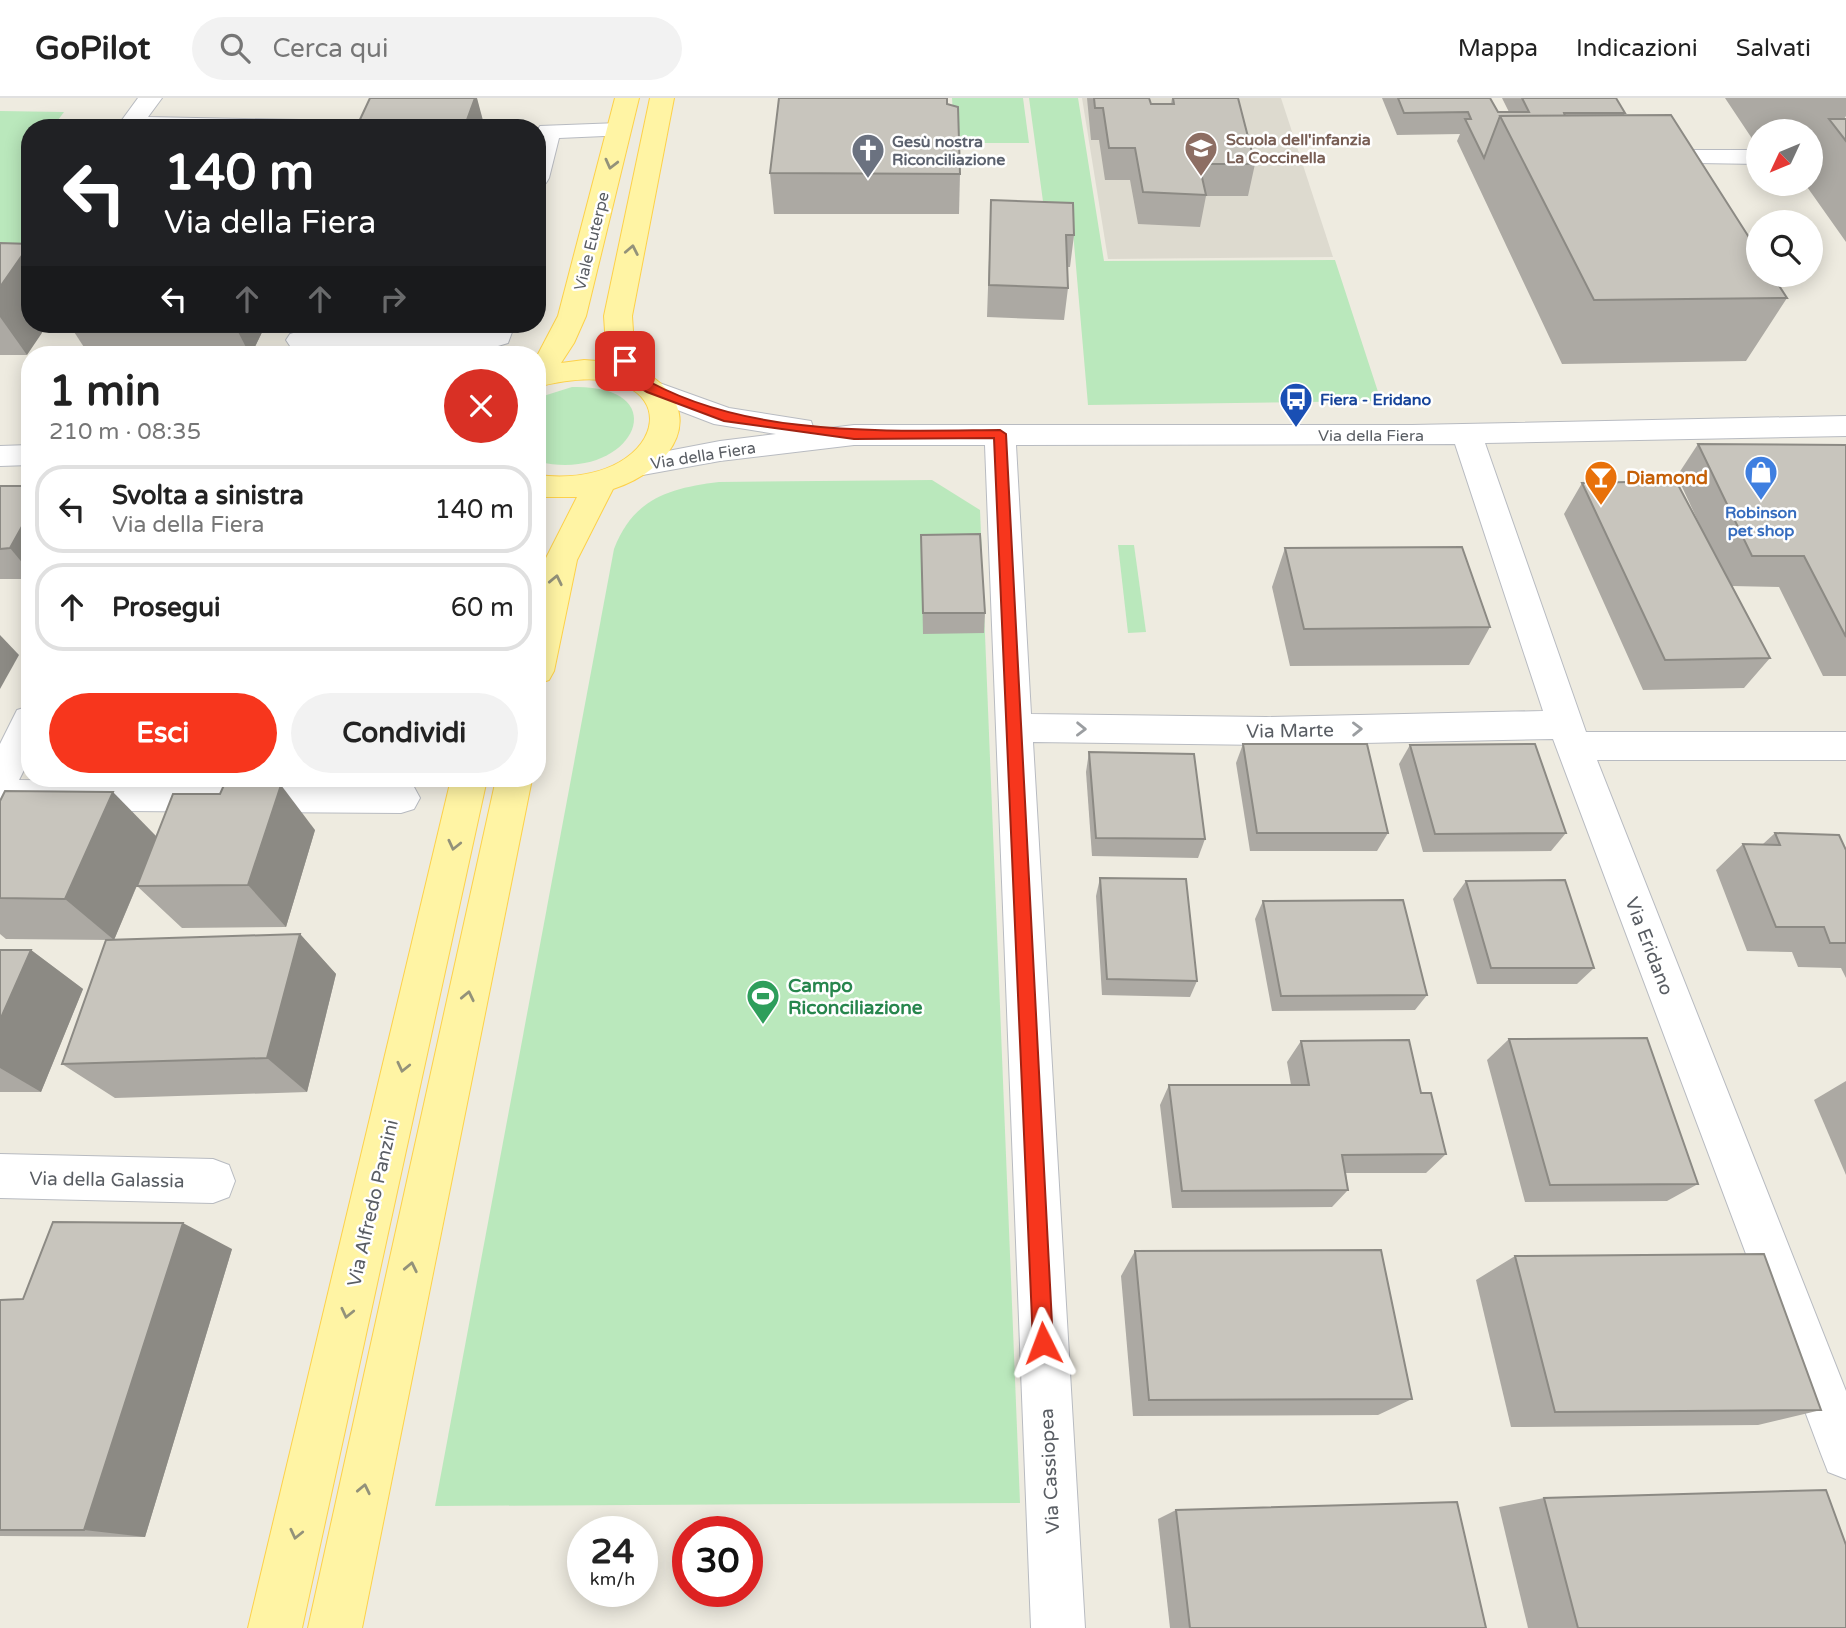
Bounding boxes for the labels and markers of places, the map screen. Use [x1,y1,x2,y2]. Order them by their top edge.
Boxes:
school or university icon: Scuola dell'infanzia La Coccinella [1182,129,1220,178]
place label: Scuola dell'infanzia La Coccinella [1226,130,1371,168]
church icon: Gesù nostra Riconciliazione [849,131,887,180]
place label: Gesù nostra Riconciliazione [892,132,1005,170]
pin [595,331,655,391]
bus stop icon: Fiera - Eridano [1277,380,1315,429]
place label: Fiera - Eridano [1320,390,1432,410]
shop icon: Robinson pet shop [1742,453,1780,502]
bar icon: Diamond [1582,458,1620,507]
place label: Diamond [1626,467,1708,489]
place label: Robinson pet shop [1725,503,1797,541]
place label: Campo Riconciliazione [788,975,923,1019]
sports icon: Campo Riconciliazione [744,977,782,1026]

